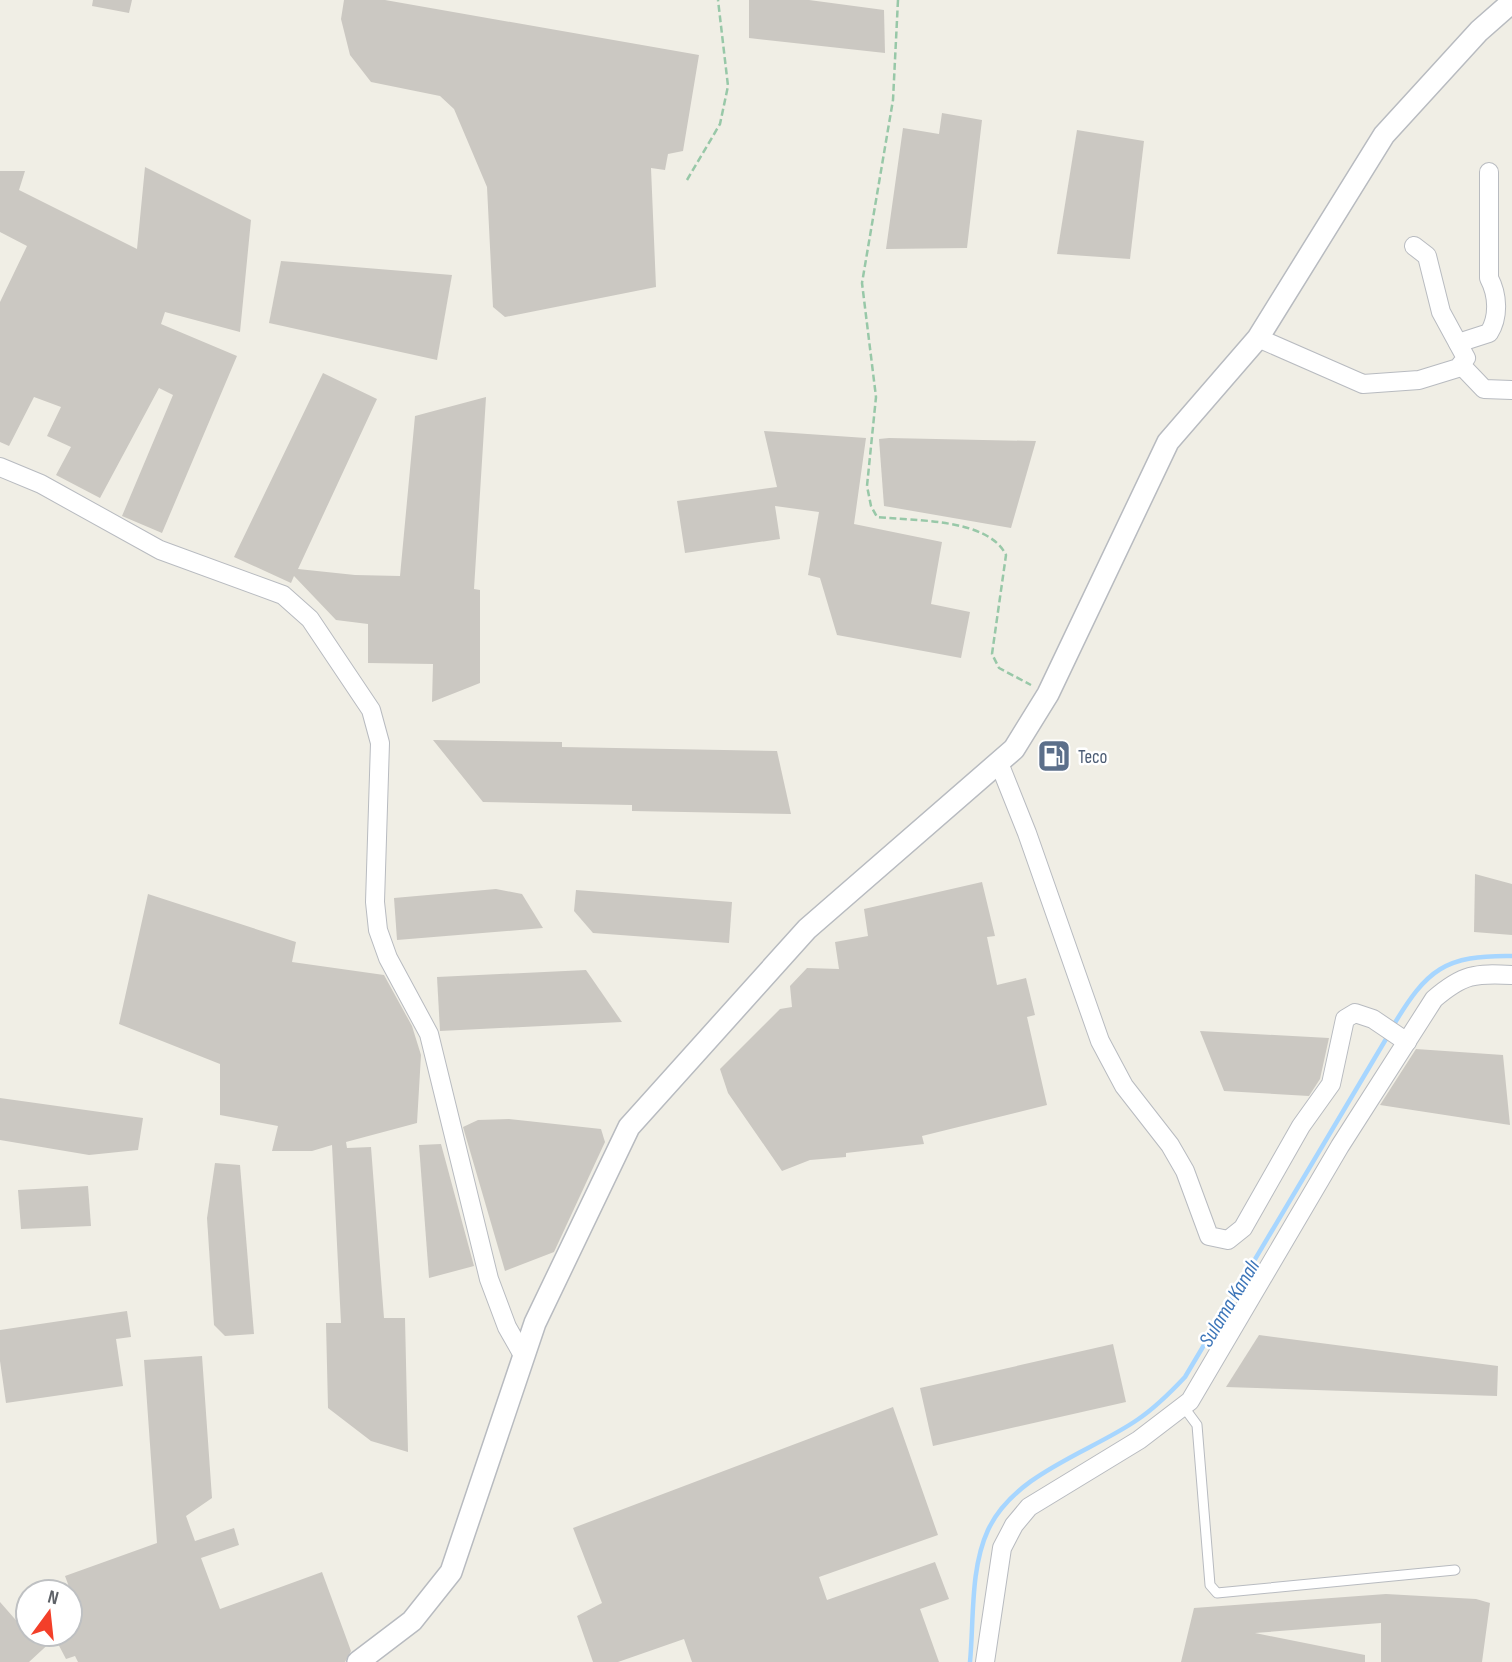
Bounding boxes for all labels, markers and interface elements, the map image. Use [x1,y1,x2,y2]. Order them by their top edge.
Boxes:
fuel station icon: Teco [1035,737,1073,775]
place label: Teco [1078,746,1108,769]
water label: Sulama Kanalı [1194,1255,1265,1351]
north arrow [14,1578,84,1648]
text: N [45,1586,61,1610]

